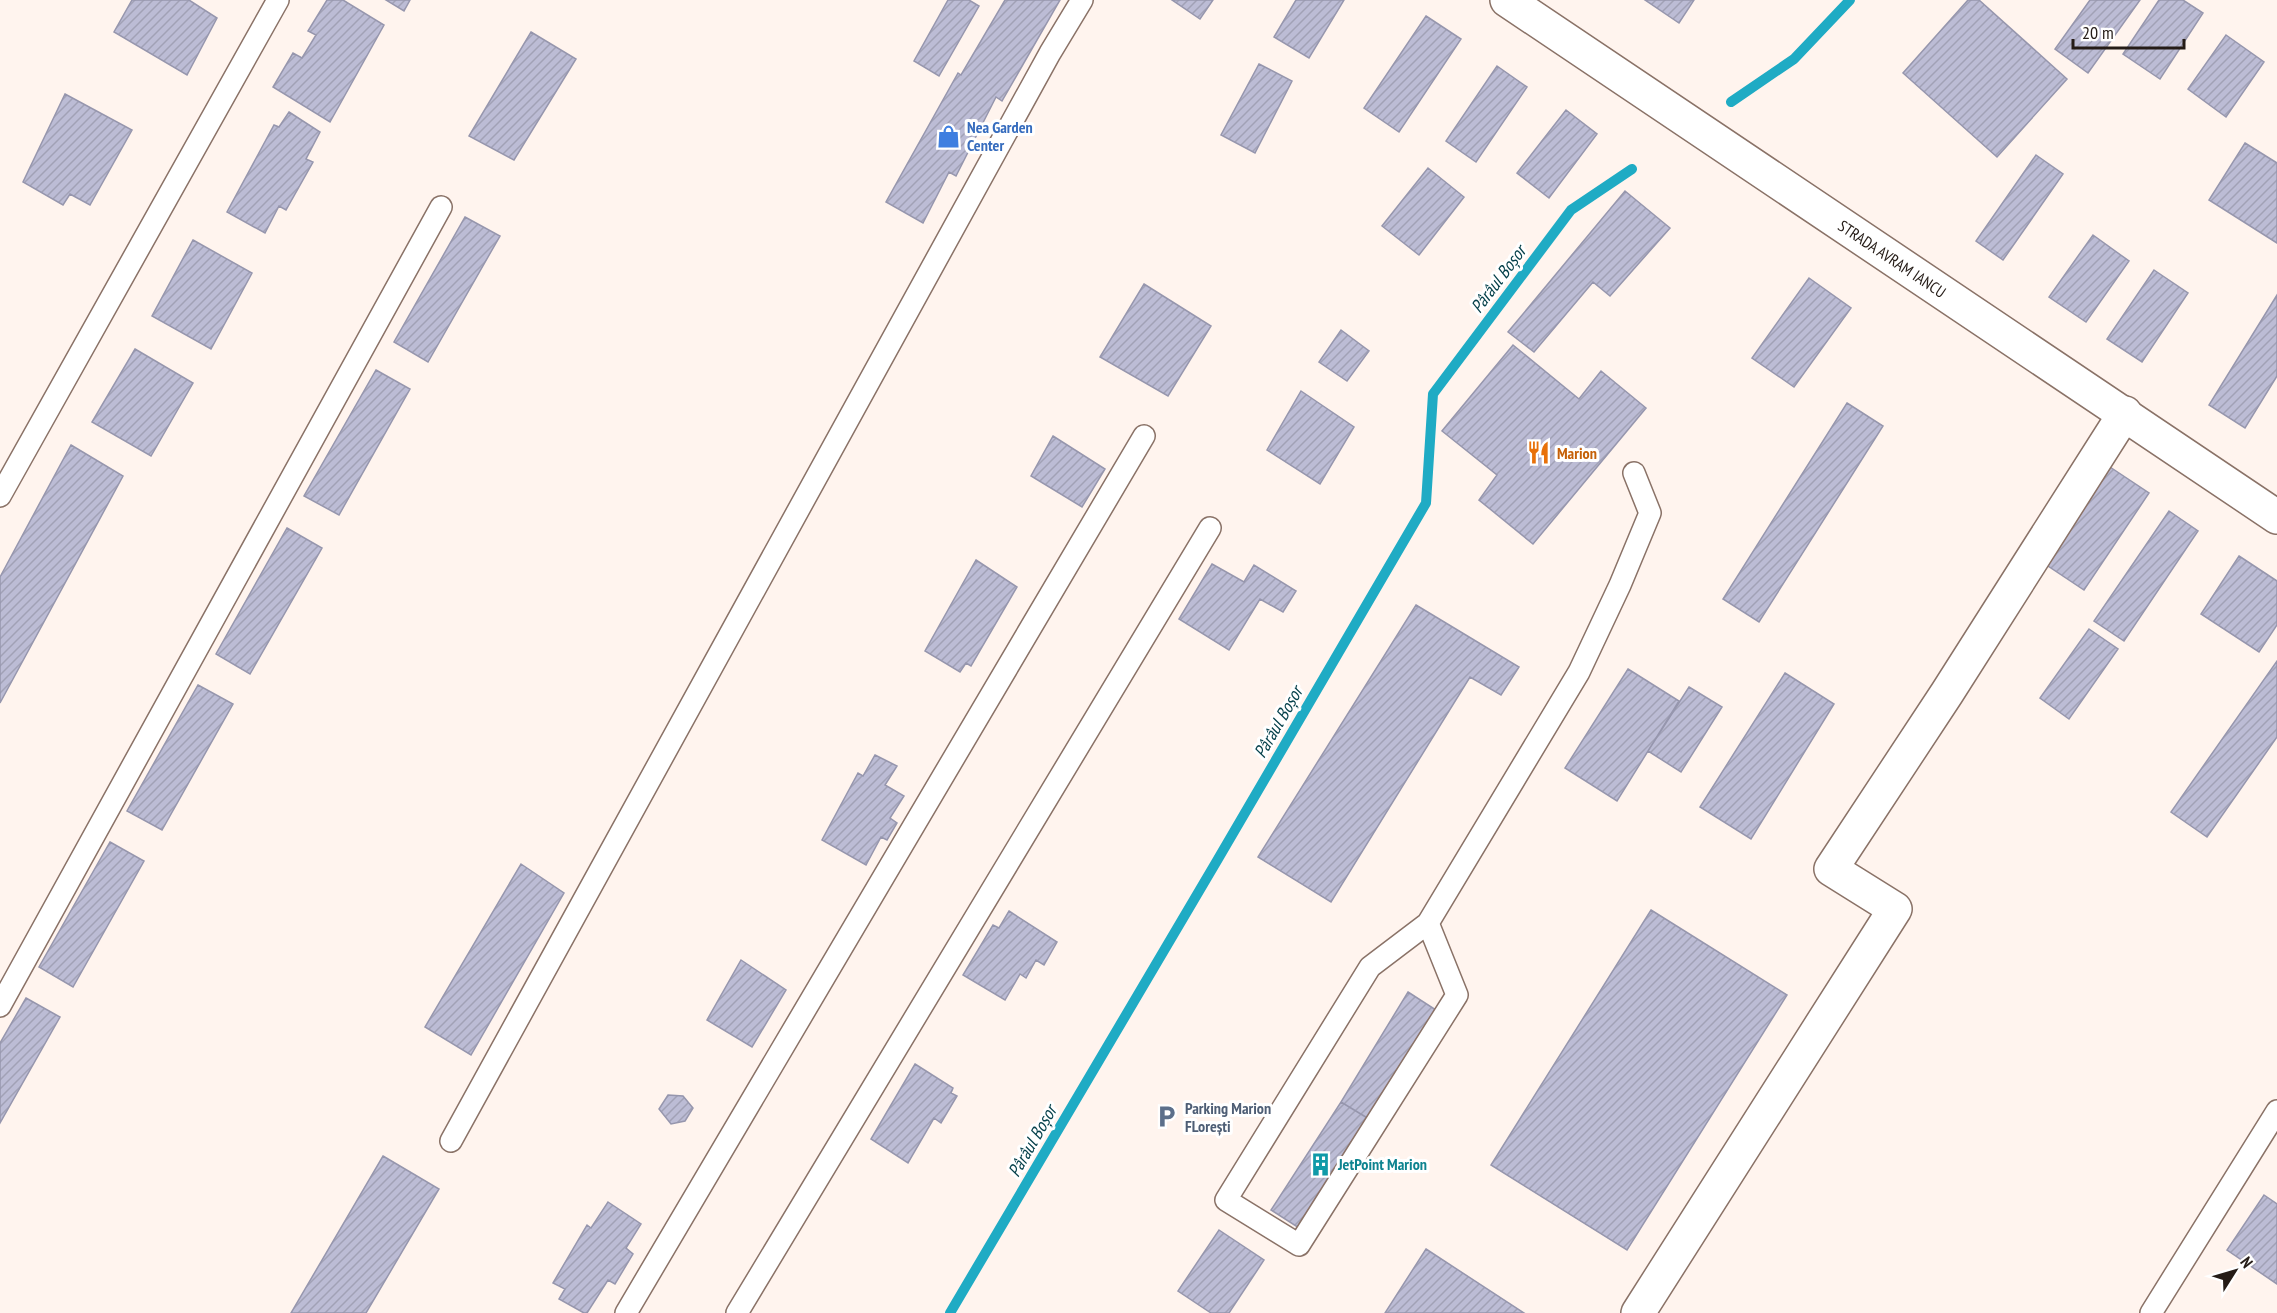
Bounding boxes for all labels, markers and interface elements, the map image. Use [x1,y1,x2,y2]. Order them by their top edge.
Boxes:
scale bar [2073,12,2184,50]
text: 20 m [2082,21,2114,44]
place label: Nea Garden Center [967,117,1033,155]
shop icon: Nea Garden Center [936,123,962,149]
street label: STRADA AVRAM IANCU [1835,215,1950,302]
water label: Pârâul Boșor [1465,238,1533,317]
restaurant icon: Marion [1526,440,1552,466]
place label: Marion [1557,443,1597,463]
water label: Pârâul Boșor [1248,680,1309,762]
place label: Parking Marion FLorești [1185,1098,1271,1136]
water label: Pârâul Boșor [1002,1099,1063,1181]
parking icon: Parking Marion FLorești [1154,1104,1180,1130]
building icon: JetPoint Marion [1307,1151,1333,1177]
place label: JetPoint Marion [1337,1154,1427,1174]
north arrow [2205,1241,2265,1301]
text: N [2236,1253,2258,1271]

